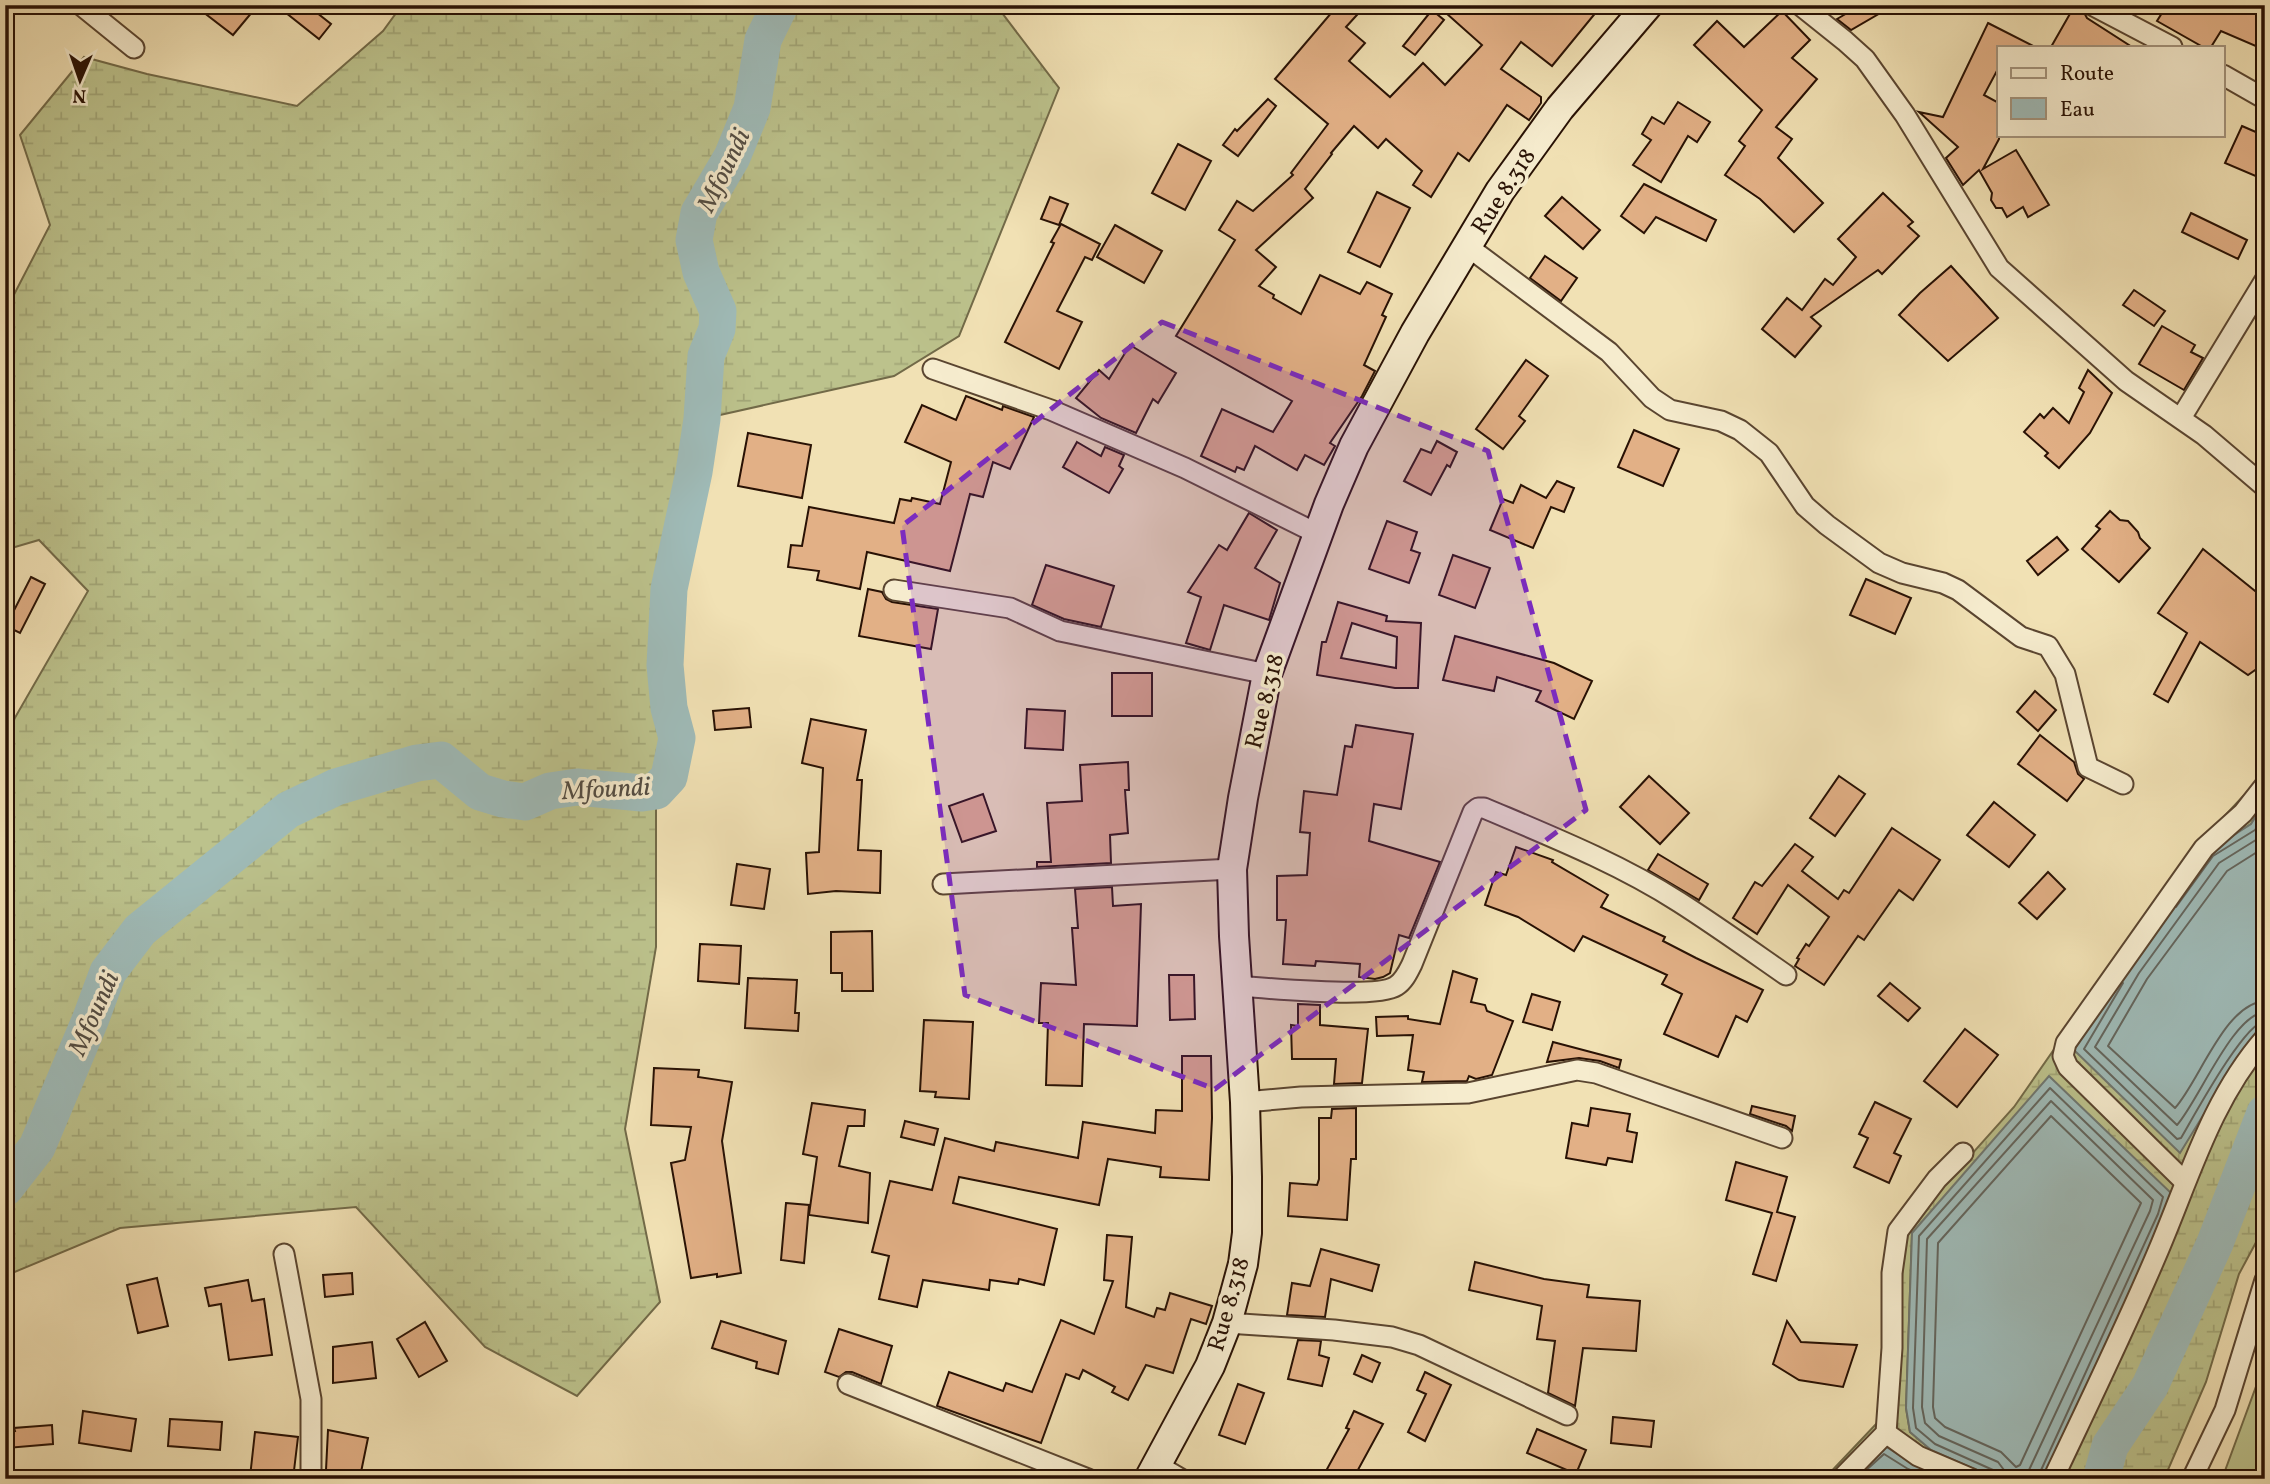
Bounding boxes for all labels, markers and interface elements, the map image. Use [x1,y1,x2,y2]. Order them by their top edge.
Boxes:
north arrow [46,46,116,116]
legend [1997,46,2224,136]
text: Route [2060,60,2114,89]
text: N [72,82,87,108]
text: Eau [2060,96,2095,125]
water label: Mfoundi [689,123,761,219]
street label: Rue 8.318 [1464,142,1545,242]
street label: Rue 8.318 [1238,650,1294,753]
water label: Mfoundi [560,770,652,810]
water label: Mfoundi [60,966,129,1062]
street label: Rue 8.318 [1200,1253,1260,1356]

